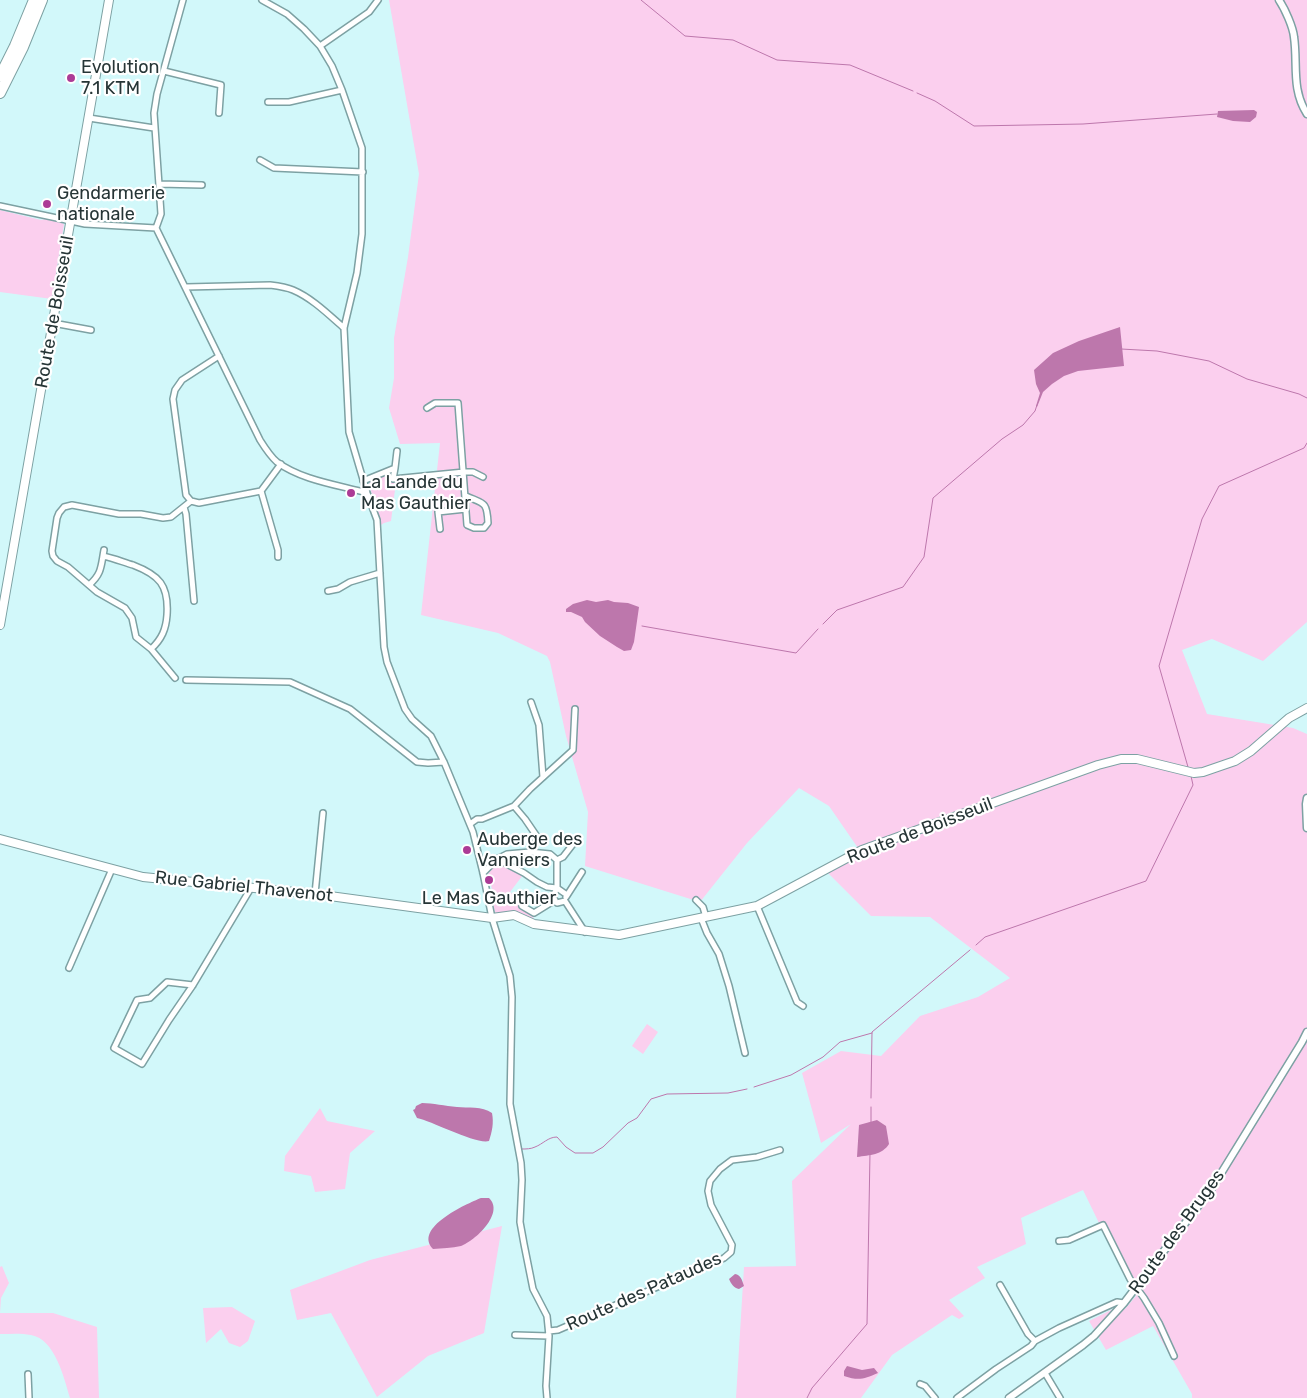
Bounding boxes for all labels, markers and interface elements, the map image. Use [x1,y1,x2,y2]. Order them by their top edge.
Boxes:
place label: Evolution 7.1 KTM [81,57,159,100]
marker: Evolution 7.1 KTM [65,72,77,84]
place label: Gendarmerie nationale [57,183,165,225]
marker: Gendarmerie nationale [41,198,53,210]
street label: Route de Boisseuil [31,234,79,390]
place label: La Lande du Mas Gauthier [361,472,471,514]
marker: La Lande du Mas Gauthier [345,487,357,499]
street label: Route de Boisseuil [844,793,996,869]
place label: Auberge des Vanniers [477,829,582,872]
marker: Auberge des Vanniers [461,844,473,856]
street label: Rue Gabriel Thavenot [154,867,334,907]
marker: Le Mas Gauthier [483,874,495,886]
place label: Le Mas Gauthier [422,888,556,910]
street label: Route des Bruges [1125,1166,1229,1298]
street label: Route des Pataudes [563,1248,725,1336]

